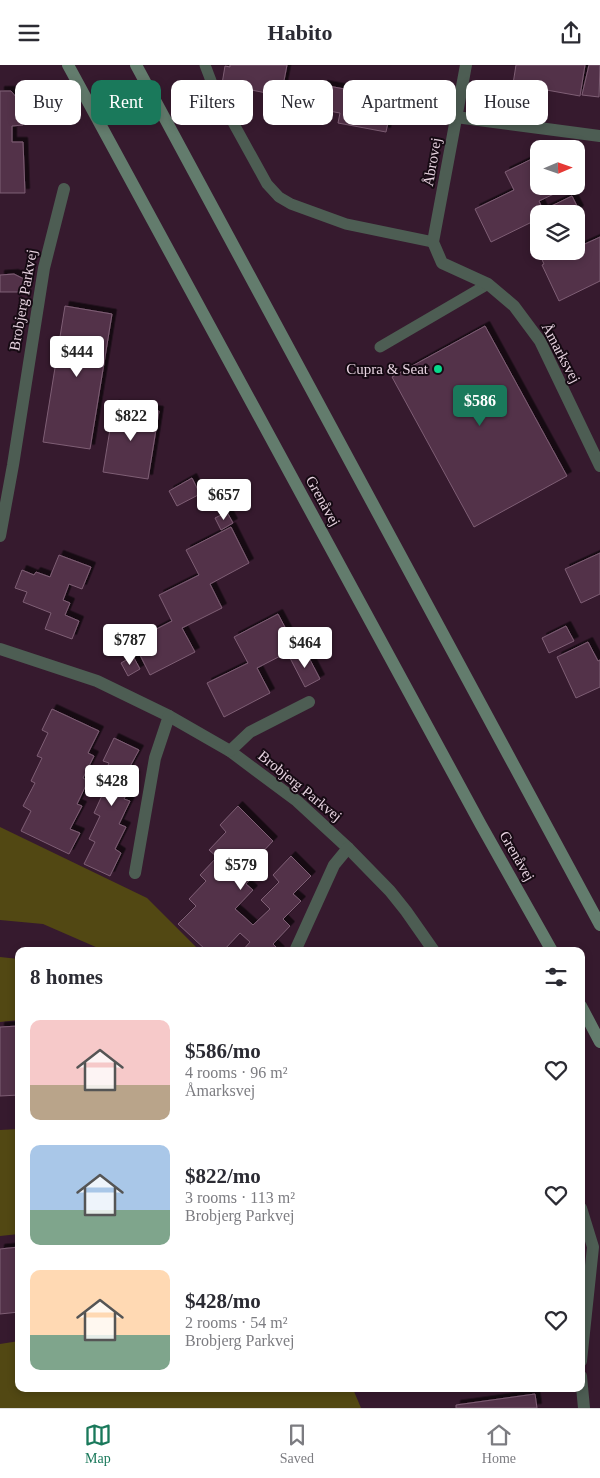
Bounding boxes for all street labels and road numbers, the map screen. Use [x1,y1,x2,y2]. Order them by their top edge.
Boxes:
street label: Åbrovej [420,136,444,188]
street label: Brobjerg Parkvej [6,248,40,352]
street label: Åmarksvej [538,320,584,386]
street label: Grenåvej [303,473,343,529]
street label: Brobjerg Parkvej [255,747,345,825]
street label: Grenåvej [496,828,538,884]

